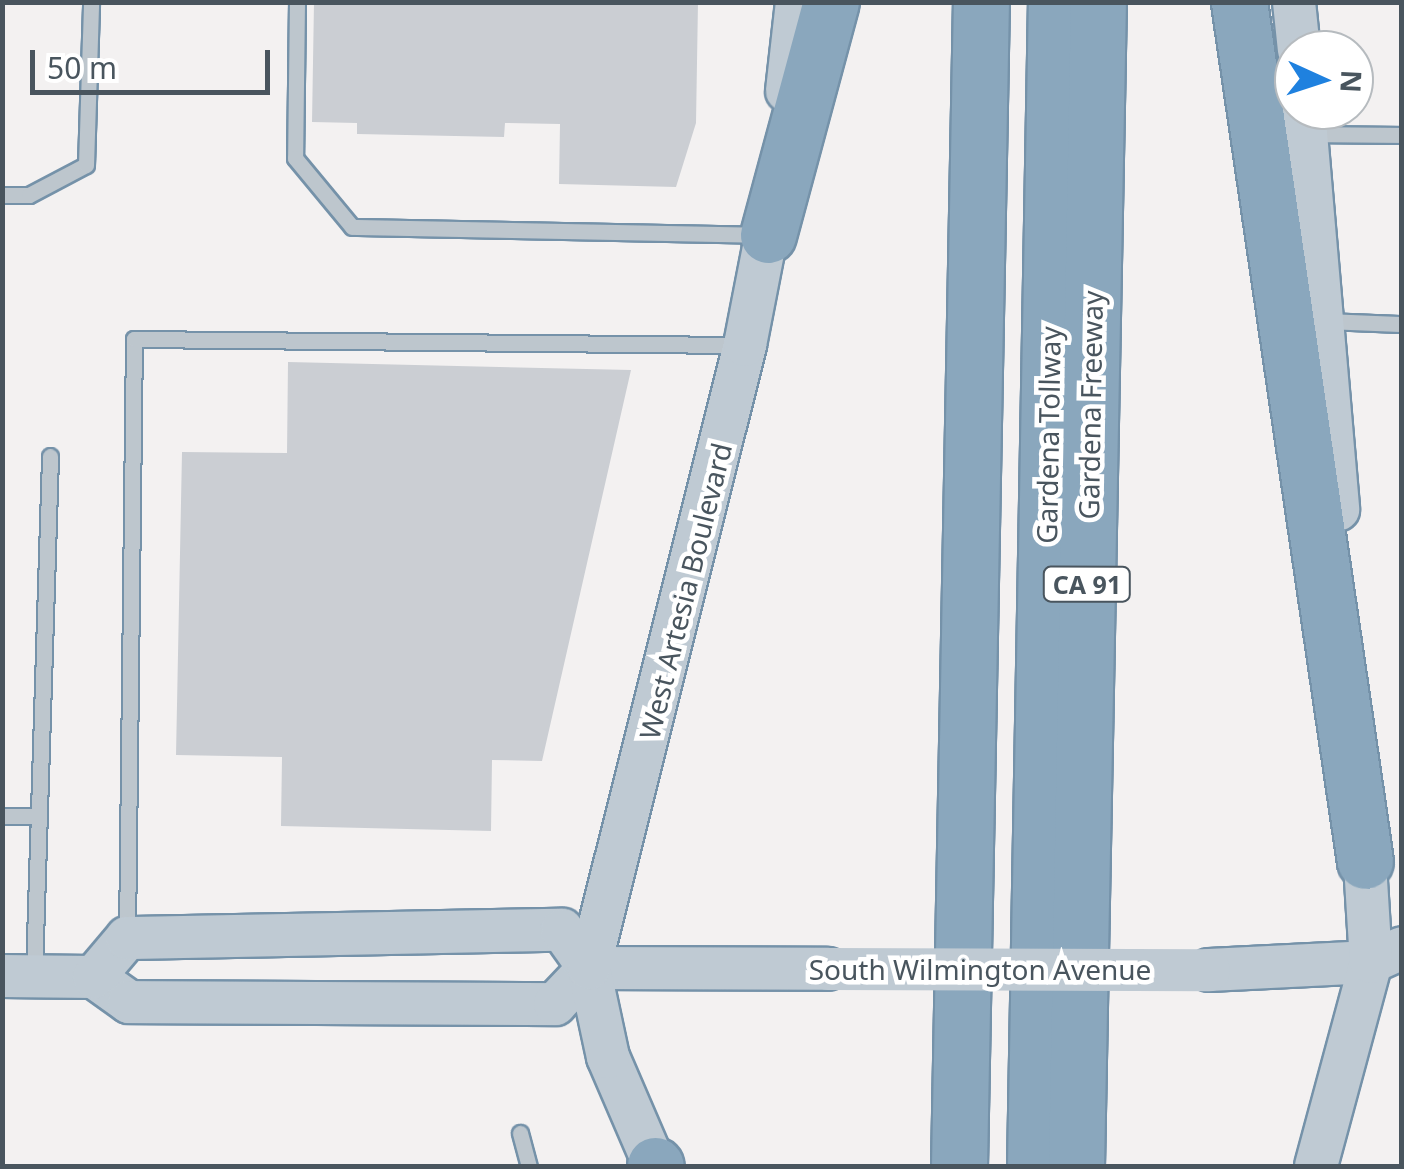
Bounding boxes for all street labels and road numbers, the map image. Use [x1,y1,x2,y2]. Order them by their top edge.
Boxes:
street label: Gardena Freeway [1071,290,1109,520]
street label: Gardena Tollway [1029,326,1067,544]
street label: West Artesia Boulevard [632,439,738,743]
road number: CA 91 [1042,564,1132,604]
street label: South Wilmington Avenue [809,952,1151,986]

